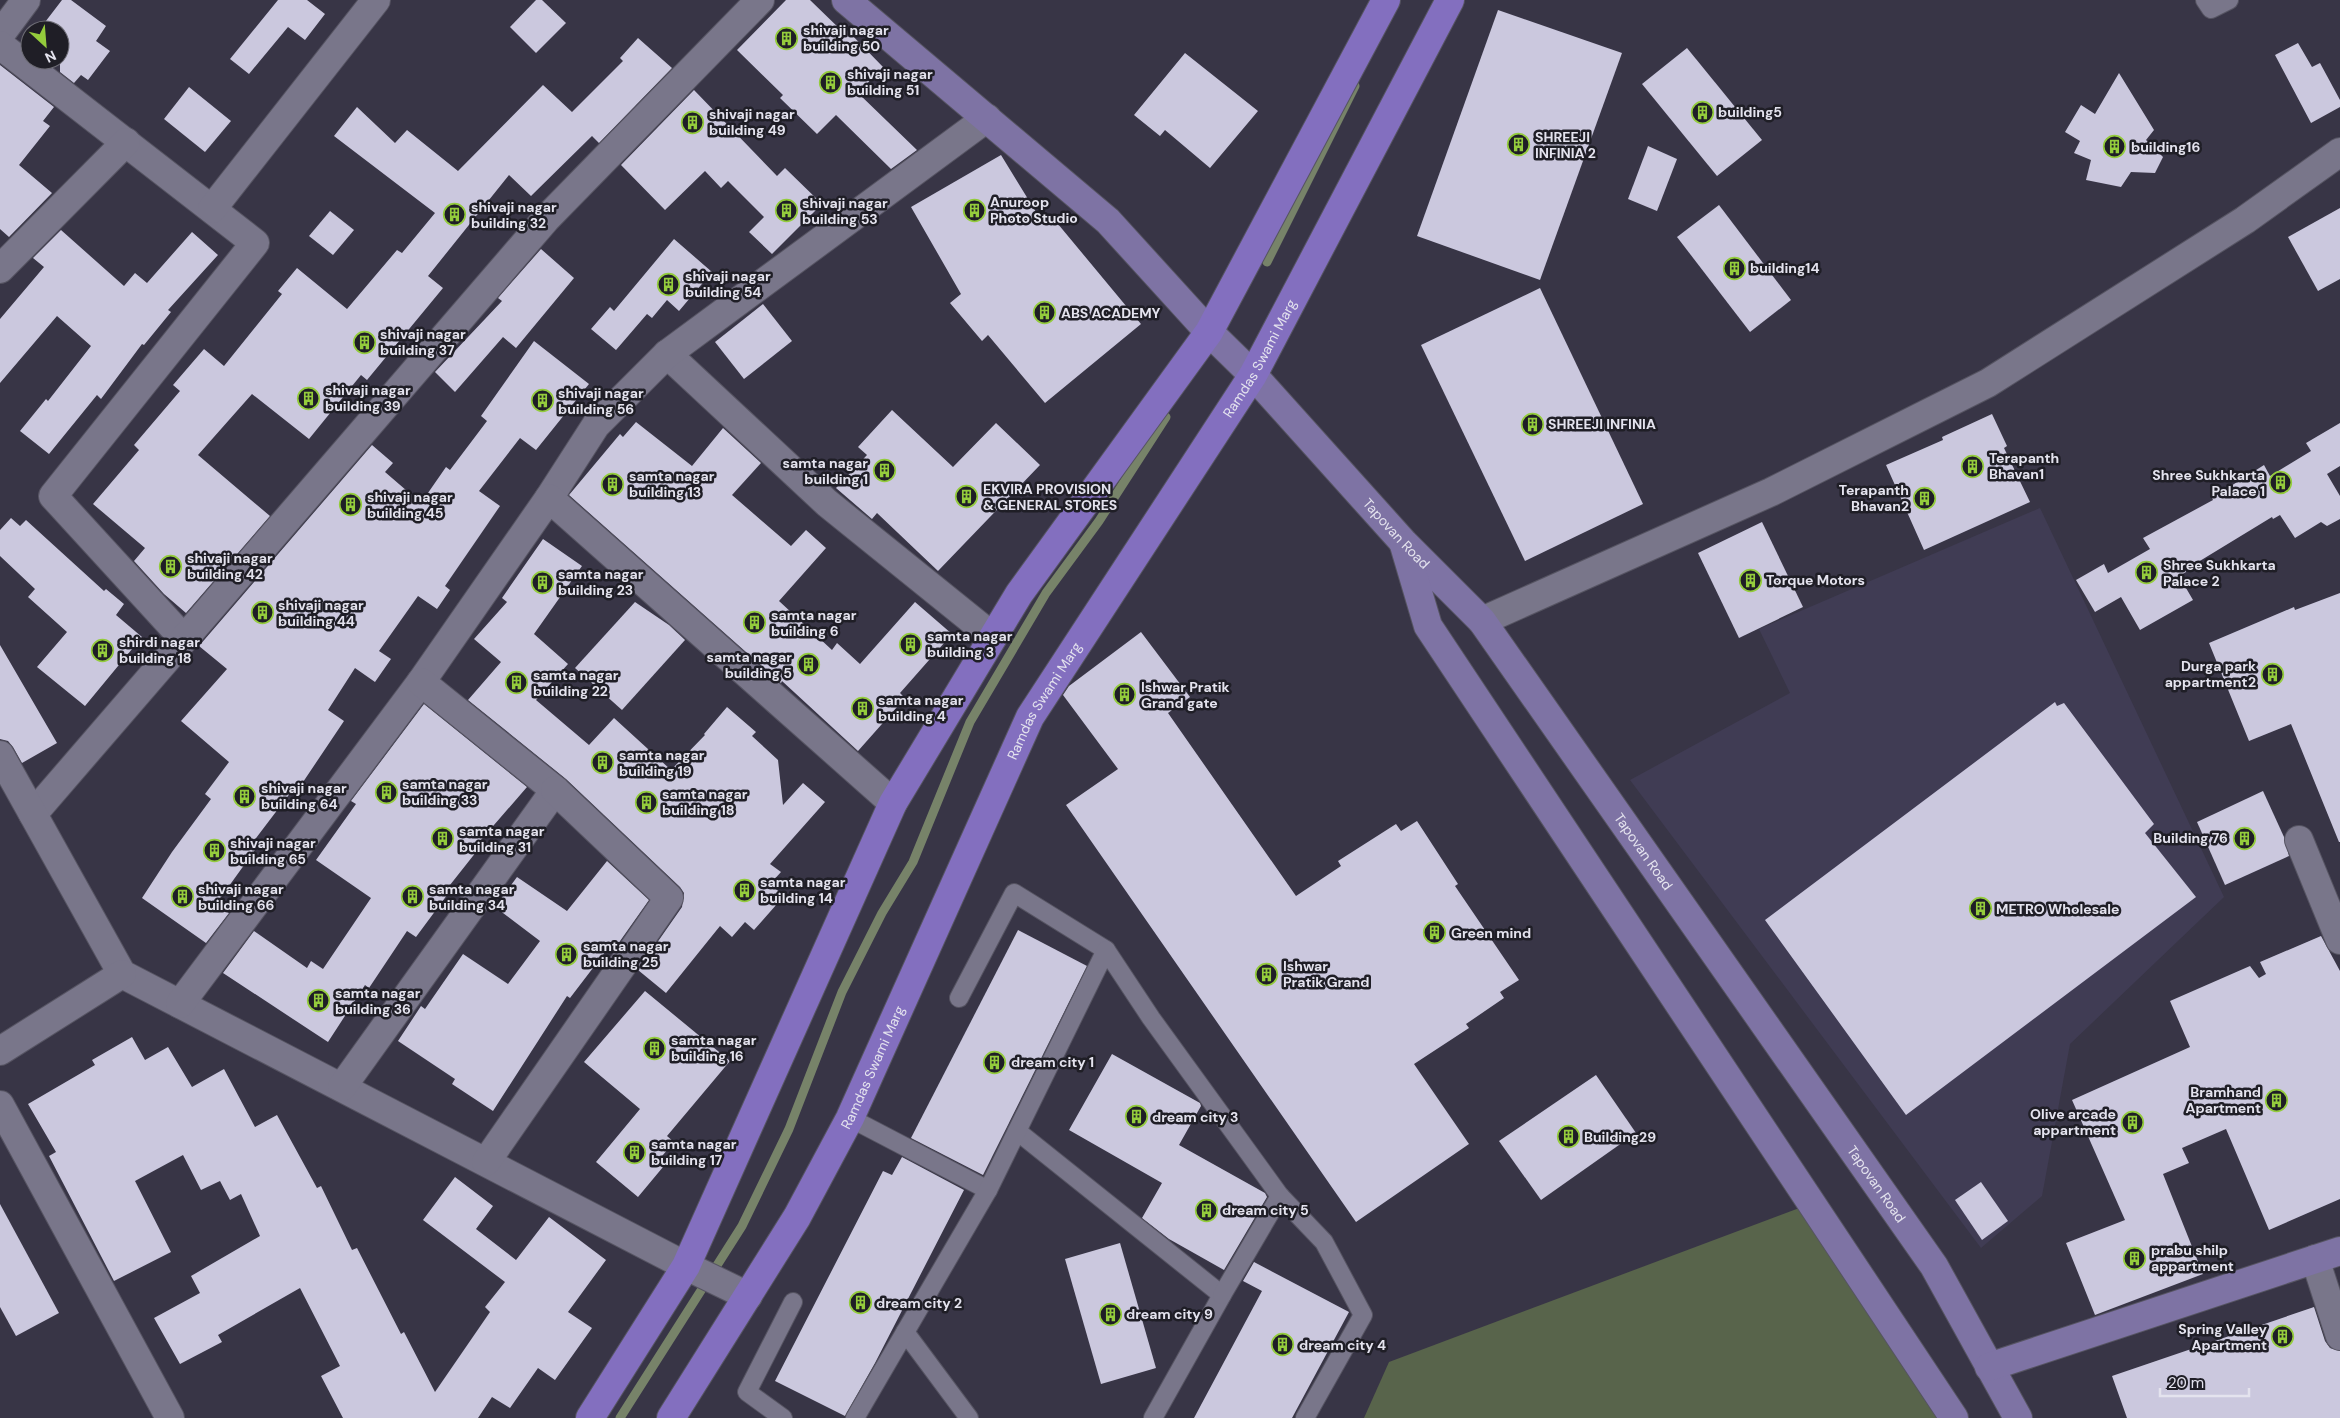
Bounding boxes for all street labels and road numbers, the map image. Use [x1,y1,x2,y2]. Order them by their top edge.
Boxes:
street label: Ramdas Swami Marg [1219,296,1300,421]
street label: Tapovan Road [1359,494,1434,573]
street label: Ramdas Swami Marg [1003,639,1086,762]
street label: Tapovan Road [1610,809,1677,894]
street label: Ramdas Swami Marg [837,1003,908,1132]
street label: Tapovan Road [1843,1142,1910,1226]

